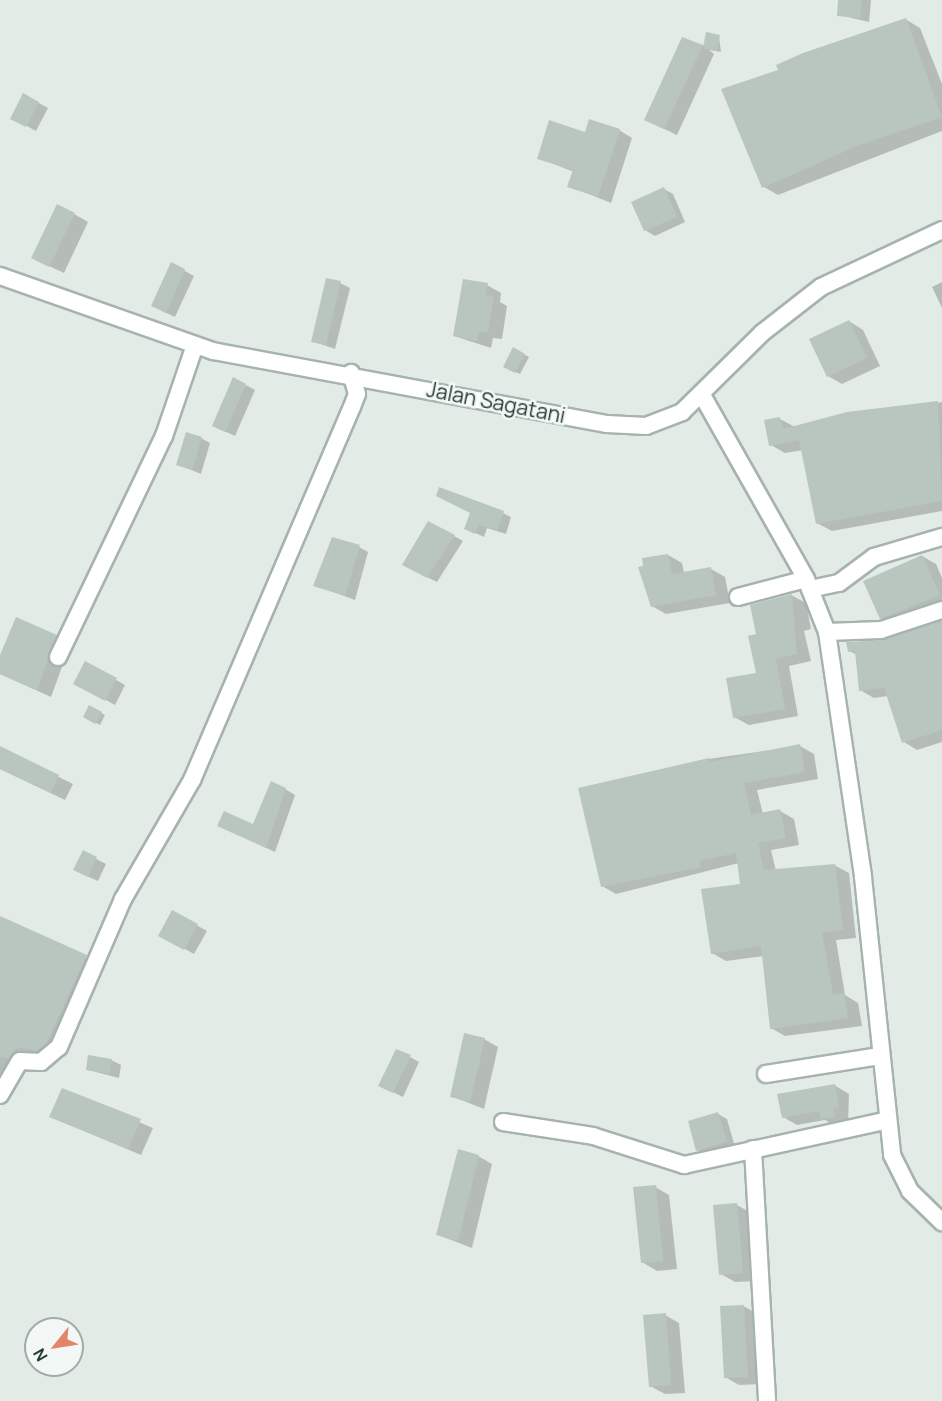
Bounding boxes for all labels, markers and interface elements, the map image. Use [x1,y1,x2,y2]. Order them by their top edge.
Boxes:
street label: Jalan Sagatani [424,376,568,428]
north arrow [24,1317,84,1377]
text: N [28,1345,53,1365]

